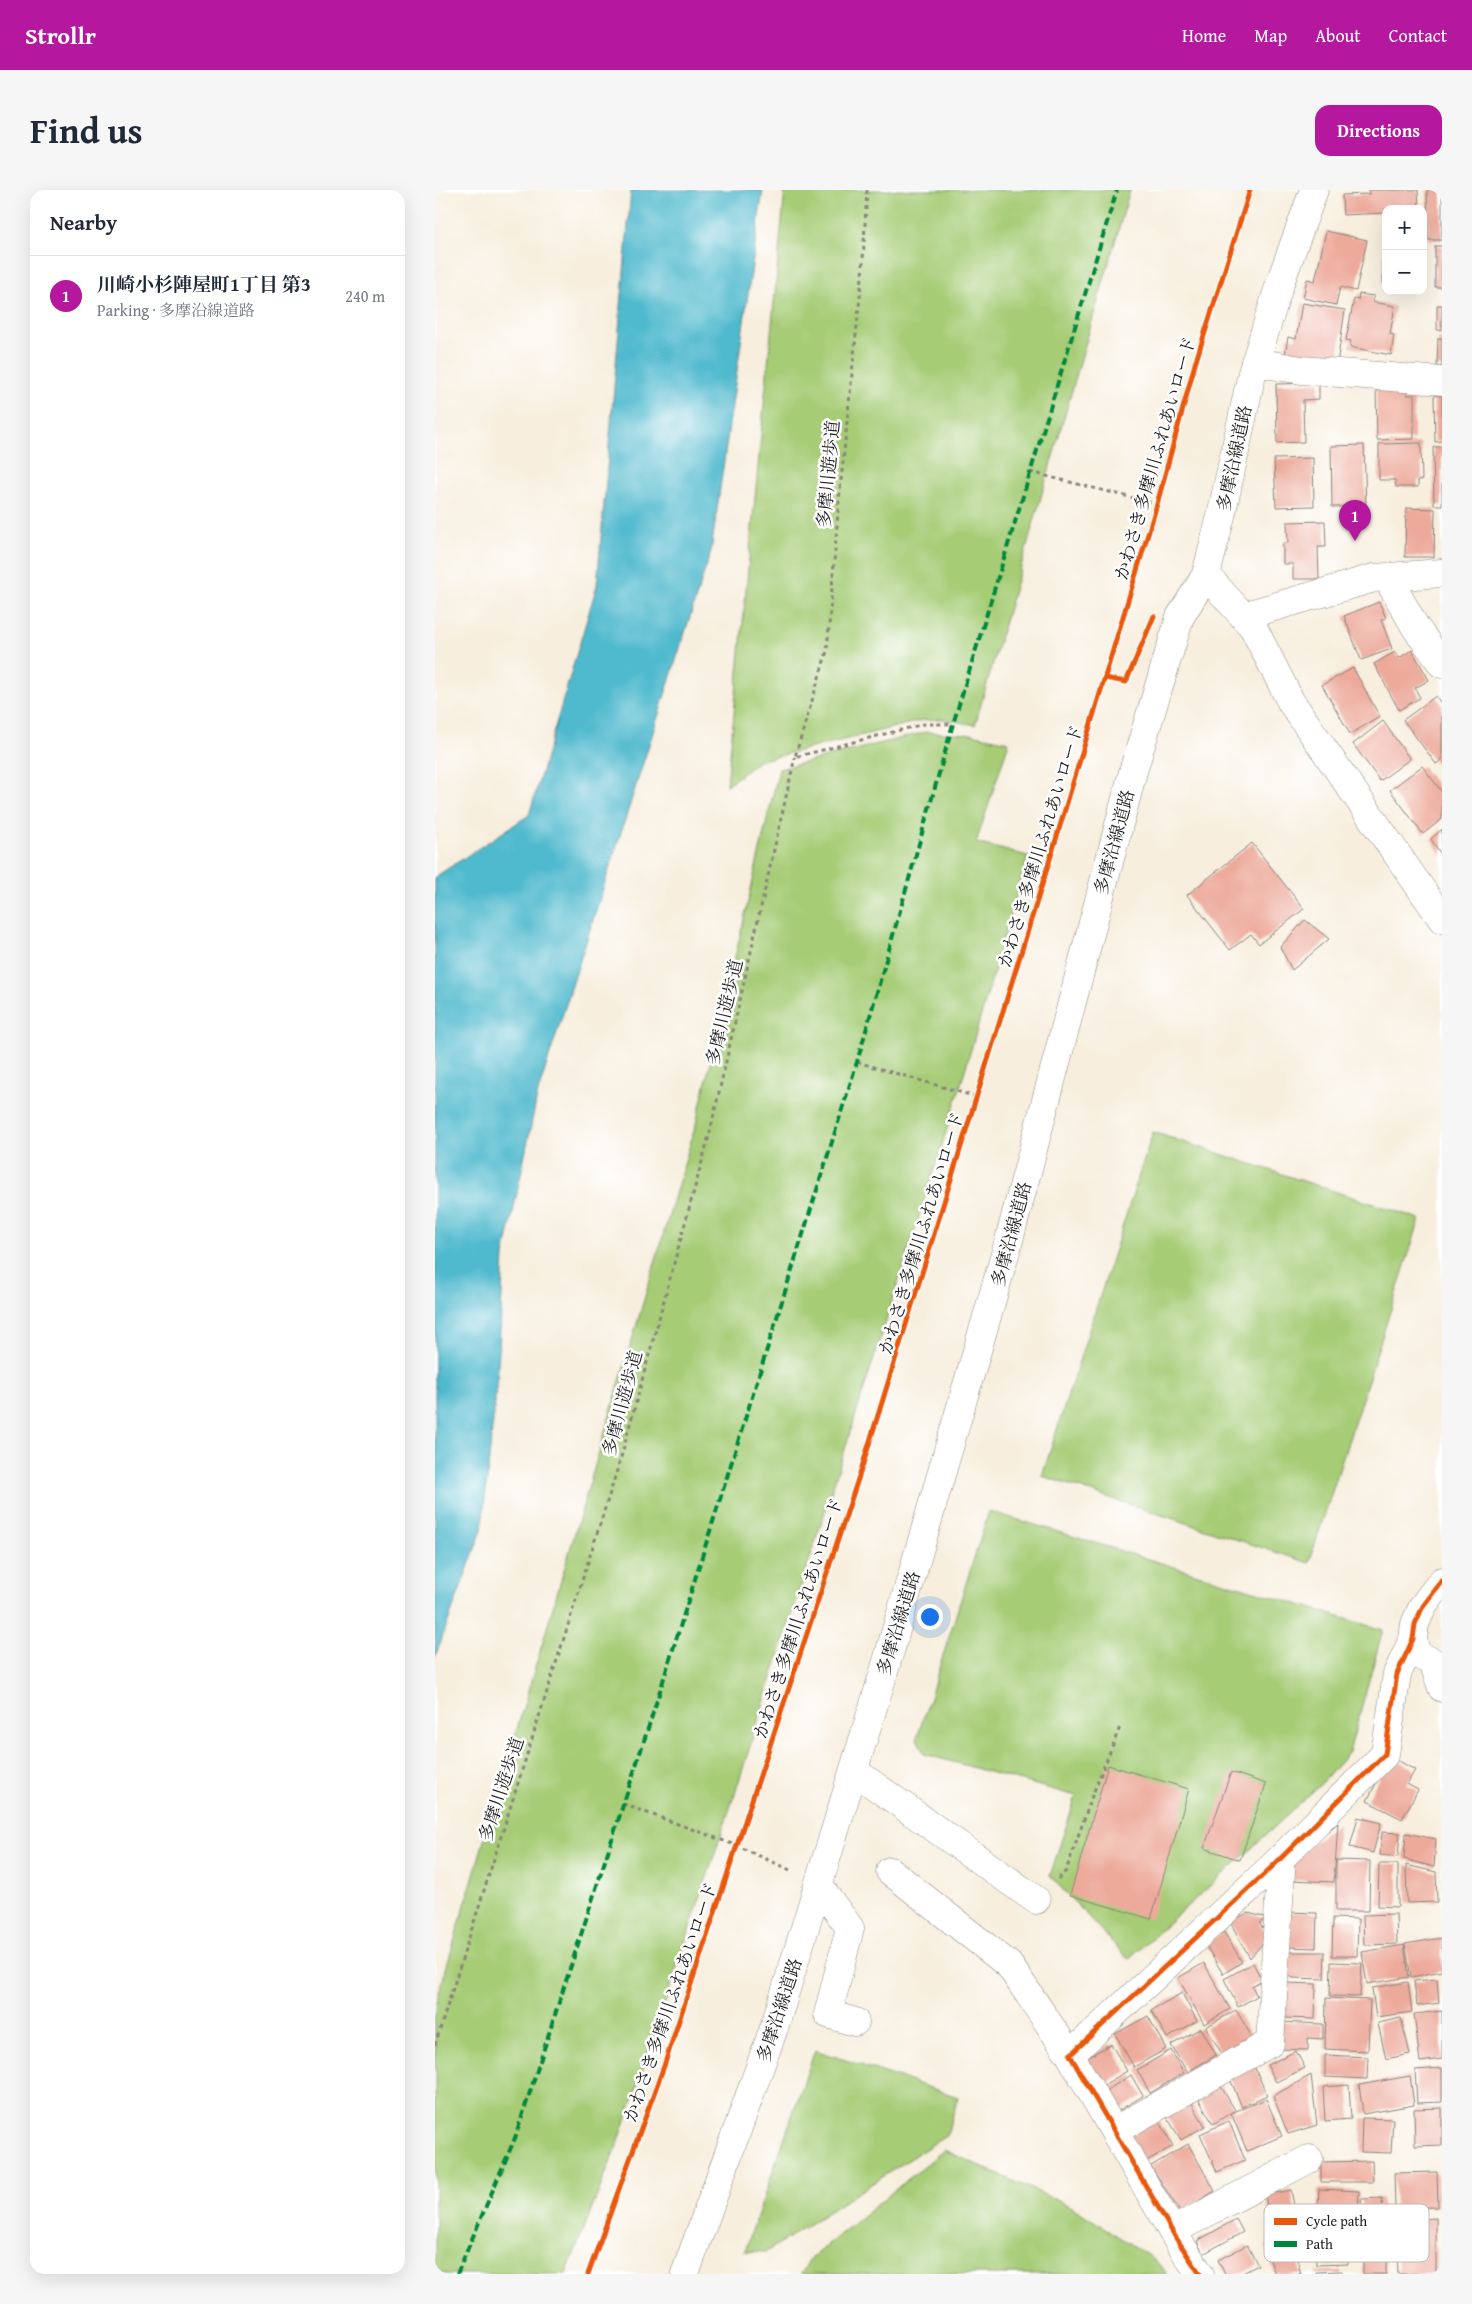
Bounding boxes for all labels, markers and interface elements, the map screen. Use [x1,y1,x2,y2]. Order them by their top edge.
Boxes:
text: Strollr [25,18,96,53]
text: Home [1182,22,1226,49]
text: Map [1254,22,1287,49]
text: About [1315,22,1361,49]
text: Contact [1389,22,1447,49]
text: Find us [30,105,143,156]
button: Directions [1315,105,1442,156]
map controls [1382,205,1427,295]
button: + [1382,205,1427,250]
text: Nearby [50,207,117,238]
button: − [1382,250,1427,295]
text: 川崎小杉陣屋町1丁目 第3 [97,270,311,298]
text: 1 [62,284,70,308]
text: 240 m [345,284,385,308]
text: Parking · 多摩沿線道路 [97,298,255,322]
street label: かわさき多摩川ふれあいロード [1107,333,1203,583]
street label: 多摩沿線道路 [1210,402,1258,514]
street label: 多摩川遊歩道 [810,419,846,529]
pin: 1 [1339,500,1371,541]
street label: かわさき多摩川ふれあいロード [990,722,1090,970]
street label: 多摩沿線道路 [1087,786,1141,898]
street label: 多摩川遊歩道 [699,956,749,1068]
street label: かわさき多摩川ふれあいロード [871,1109,971,1357]
street label: 多摩沿線道路 [984,1178,1038,1290]
street label: 多摩川遊歩道 [595,1347,649,1459]
street label: かわさき多摩川ふれあいロード [746,1494,850,1742]
street label: 多摩沿線道路 [869,1567,927,1679]
your location [917,1604,943,1630]
street label: 多摩川遊歩道 [471,1733,531,1845]
street label: かわさき多摩川ふれあいロード [616,1878,724,2126]
street label: 多摩沿線道路 [749,1954,809,2066]
legend [1264,2204,1429,2262]
text: Cycle path [1306,2211,1367,2231]
text: Path [1306,2234,1333,2254]

